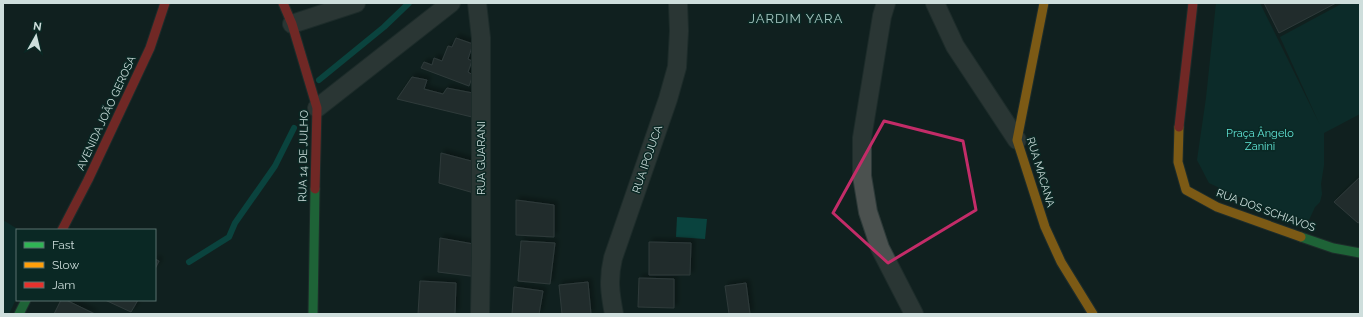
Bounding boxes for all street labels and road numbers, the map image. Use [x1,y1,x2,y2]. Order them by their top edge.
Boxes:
street label: AVENIDA JOÃO GEROSA [73,53,139,173]
street label: RUA 14 DE JULHO [296,110,311,202]
street label: RUA GUARANI [475,121,488,195]
street label: RUA IPOJUCA [630,123,665,195]
street label: RUA MACANA [1024,135,1058,209]
street label: RUA DOS SCHIAVOS [1214,186,1318,235]

